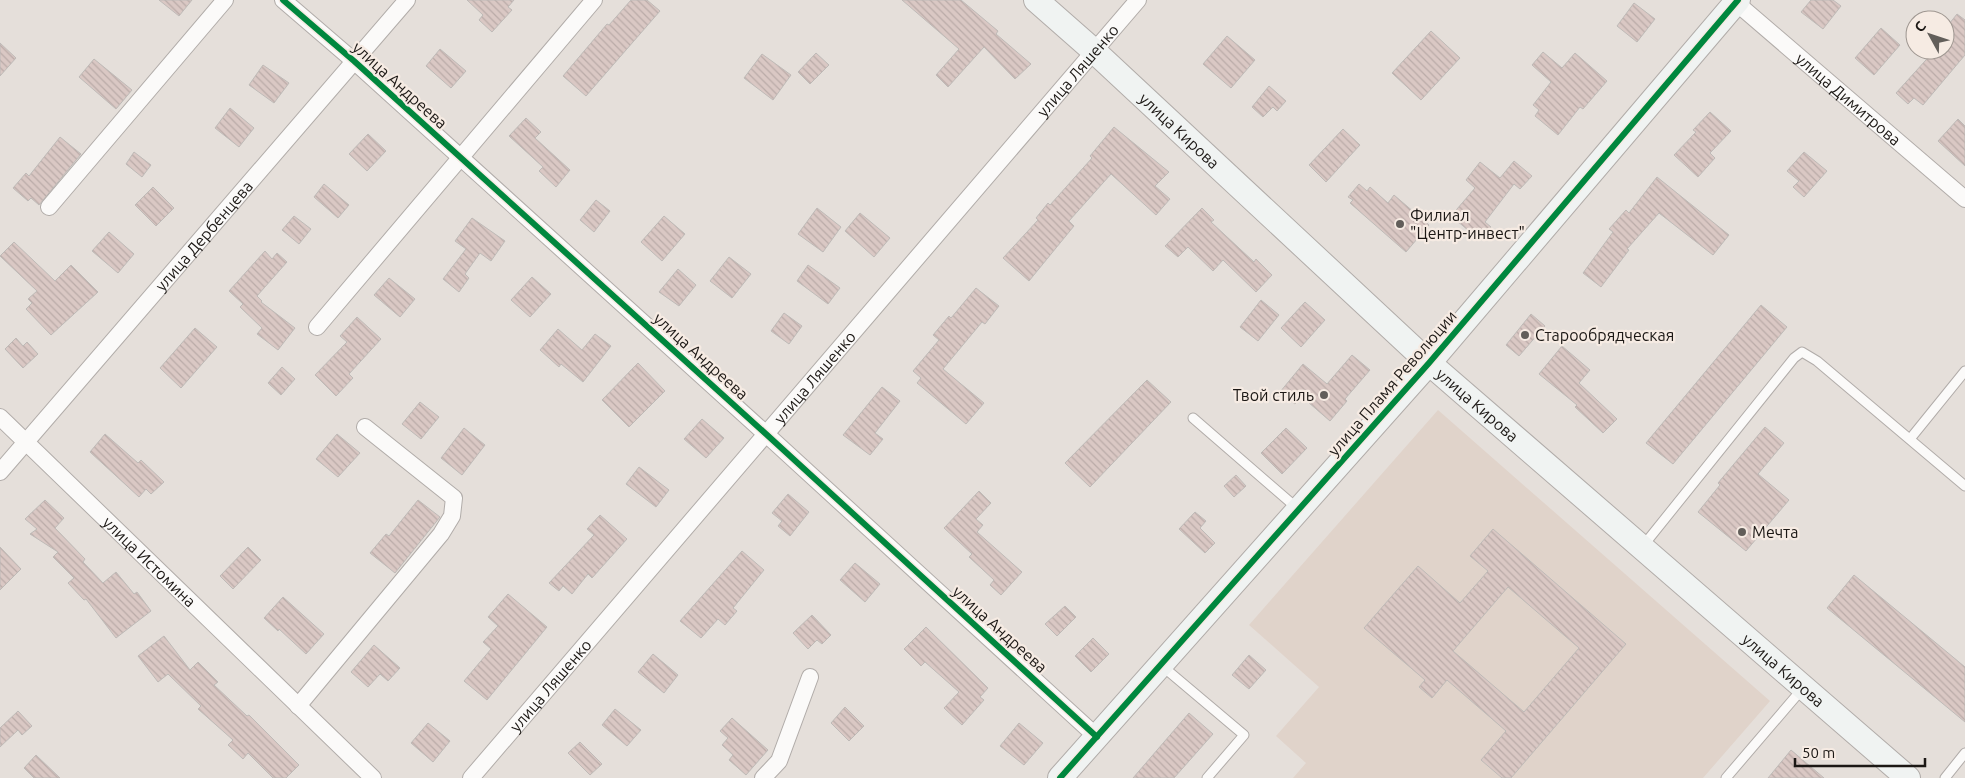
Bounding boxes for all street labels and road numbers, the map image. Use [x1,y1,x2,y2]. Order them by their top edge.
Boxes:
street label: улица Ляшенко [1033,21,1122,120]
street label: улица Андреева [349,38,451,132]
street label: улица Димитрова [1792,49,1904,149]
street label: улица Кирова [1136,89,1223,172]
street label: улица Дербенцева [151,177,256,294]
street label: улица Пламя Революции [1324,307,1460,459]
street label: улица Андреева [650,309,752,403]
street label: улица Ляшенко [770,327,859,427]
street label: улица Кирова [1433,365,1522,445]
street label: улица Истомина [99,513,199,610]
street label: улица Андреева [949,582,1051,676]
street label: улица Кирова [1739,630,1828,710]
street label: улица Ляшенко [506,636,595,735]

